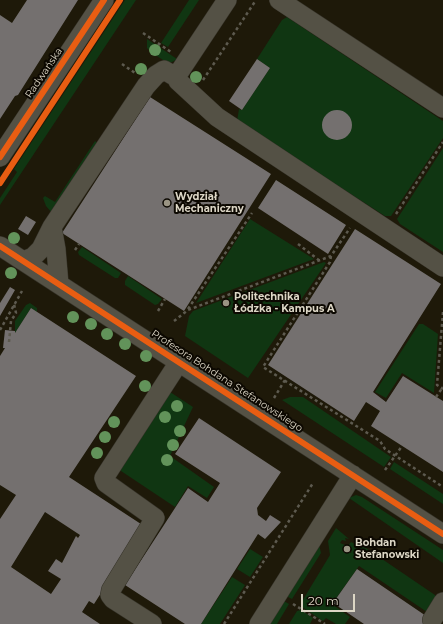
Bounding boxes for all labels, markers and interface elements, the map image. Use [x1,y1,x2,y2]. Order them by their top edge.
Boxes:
street label: Radwańska [23,46,65,100]
place label: Wydział Mechaniczny [175,191,244,214]
marker: Wydział Mechaniczny [162,198,172,208]
place label: Politechnika Łódzka - Kampus A [234,291,335,314]
marker: Politechnika Łódzka - Kampus A [221,298,231,308]
street label: Profesora Bohdana Stefanowskiego [149,328,305,434]
place label: Bohdan Stefanowski [355,537,419,560]
marker: Bohdan Stefanowski [342,544,352,554]
scale bar [303,586,357,612]
text: 20 m [308,593,339,608]

